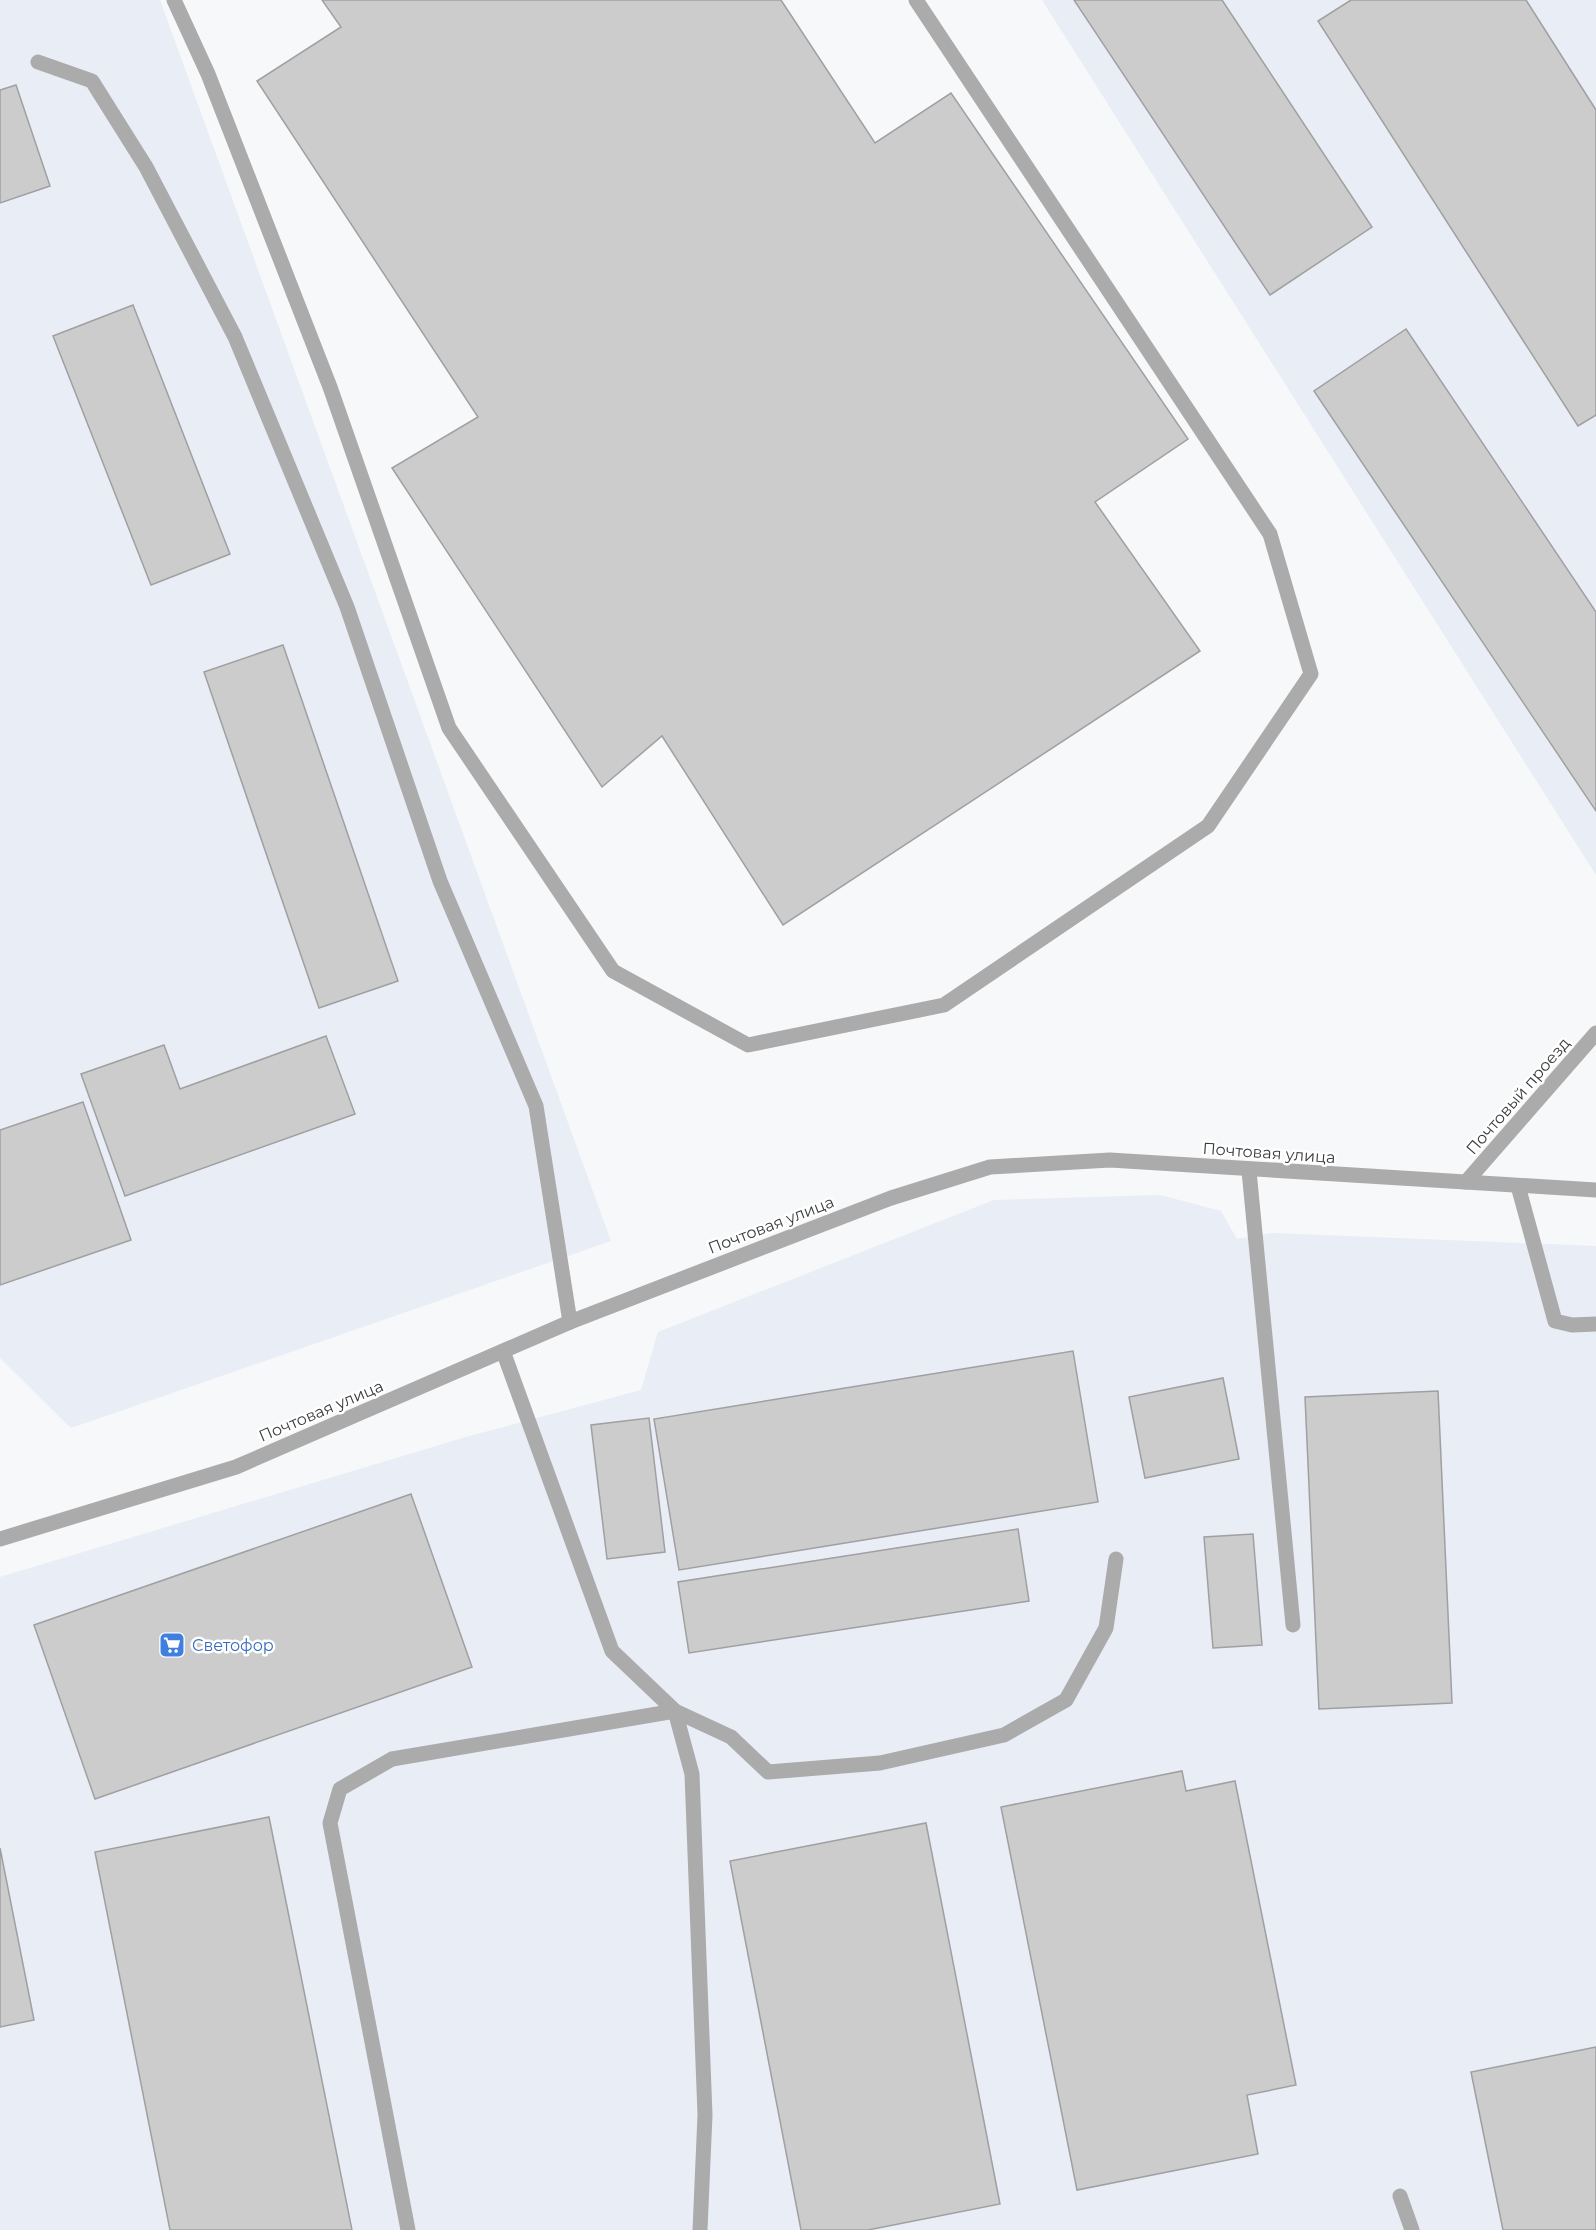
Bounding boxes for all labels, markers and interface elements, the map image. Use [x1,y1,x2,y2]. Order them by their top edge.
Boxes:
street label: Почтовый проезд [1462,1034,1574,1158]
street label: Почтовая улица [1202,1139,1336,1167]
street label: Почтовая улица [705,1192,837,1258]
street label: Почтовая улица [256,1376,386,1446]
supermarket icon: Светофор [157,1630,187,1660]
place label: Светофор [192,1636,274,1655]

